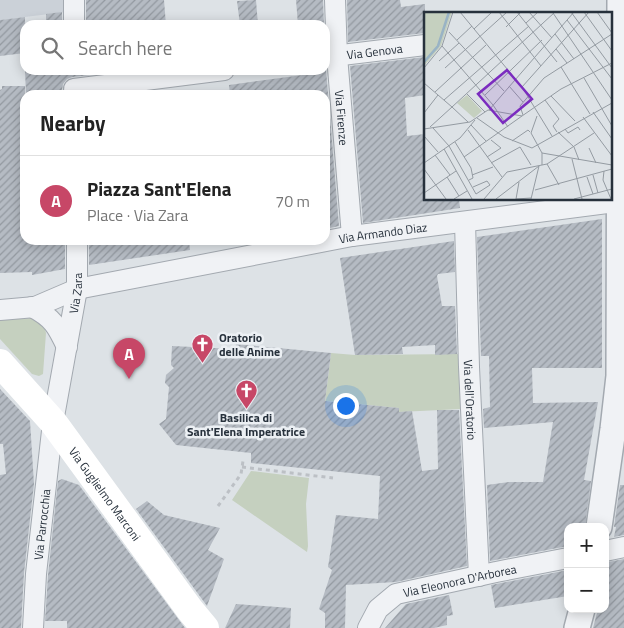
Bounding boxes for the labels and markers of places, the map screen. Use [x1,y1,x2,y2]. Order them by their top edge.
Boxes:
place label: Oratorio delle Anime [219,328,280,361]
church icon: Oratorio delle Anime [191,332,215,363]
pin: A [113,338,145,379]
church icon: Basilica di Sant'Elena Imperatrice [234,378,258,409]
place label: Basilica di Sant'Elena Imperatrice [187,408,305,441]

